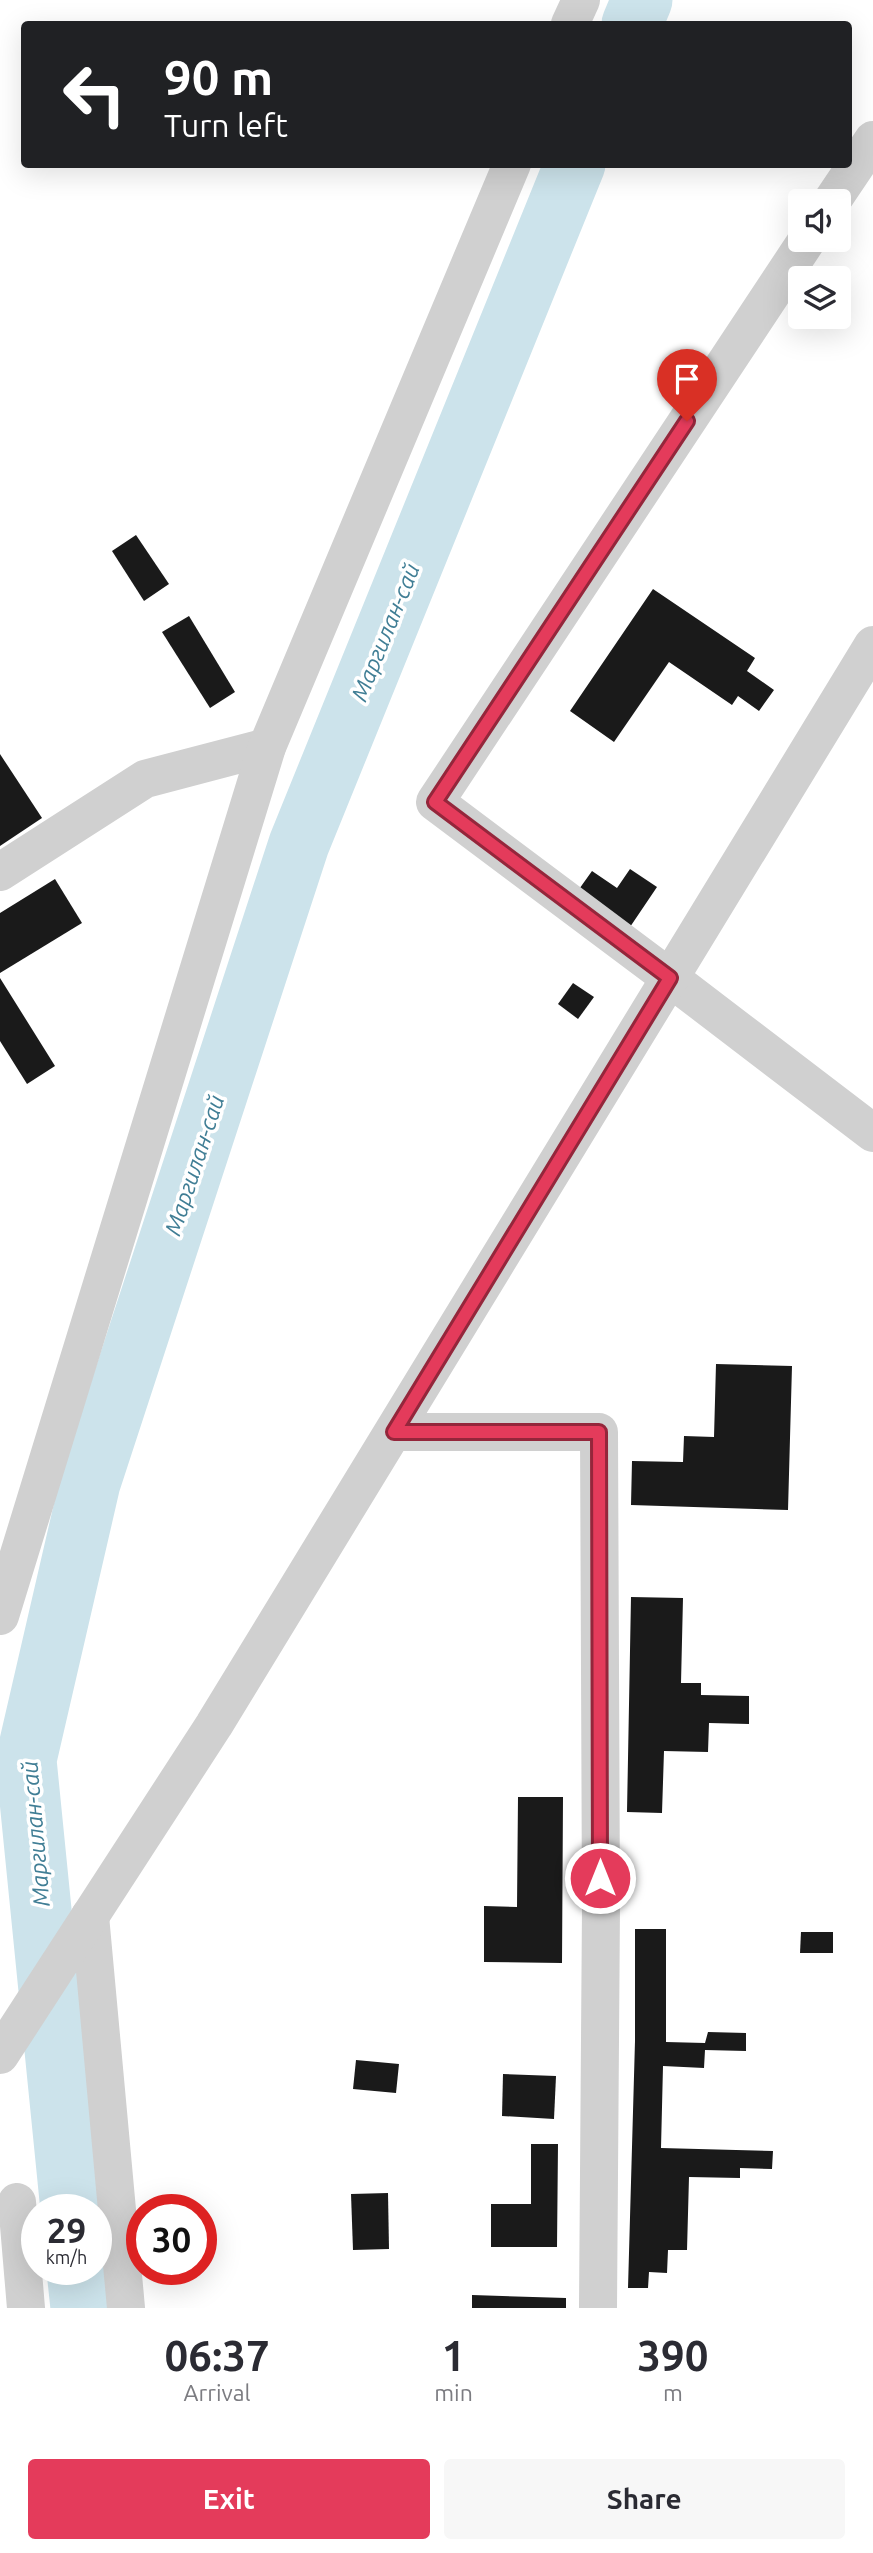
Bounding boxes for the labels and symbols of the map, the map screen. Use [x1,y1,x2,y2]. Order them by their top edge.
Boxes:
pin [657,349,717,421]
water label: Маргилан-сай [346,560,424,704]
water label: Маргилан-сай [160,1092,228,1238]
water label: Маргилан-сай [16,1760,54,1908]
position arrow [563,1841,637,1915]
speed limit sign: 30 [126,2194,217,2285]

